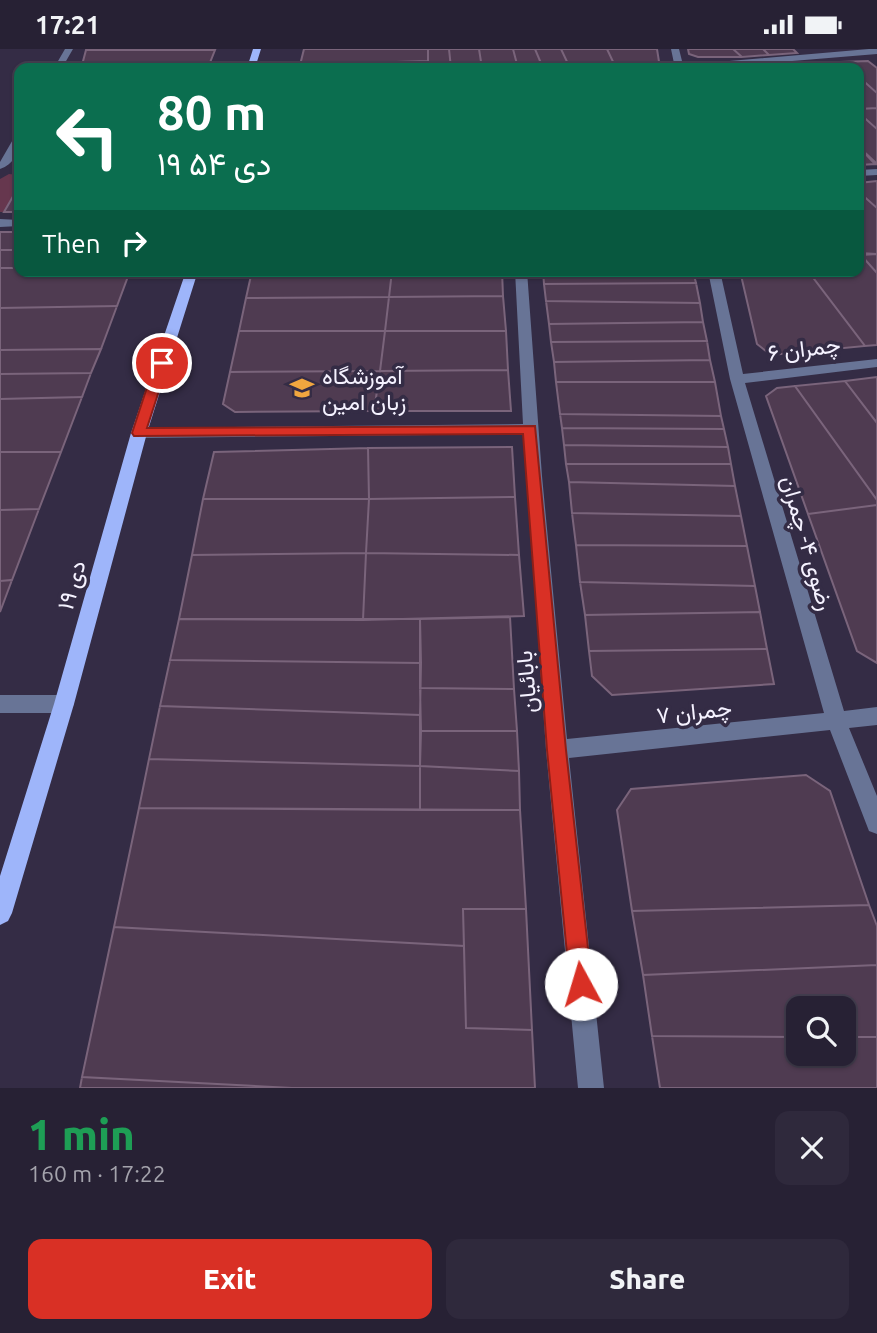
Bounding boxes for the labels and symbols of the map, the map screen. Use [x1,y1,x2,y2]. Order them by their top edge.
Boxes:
street label: چمران ۶ [766,331,842,369]
pin [132,333,192,393]
place label: آموزشگاه زبان امین [322,363,406,417]
school or university icon: آموزشگاه زبان امین [288,374,316,402]
street label: رضوی ۴- چمران [773,473,839,614]
street label: ۱۹ دی [52,557,92,613]
street label: بابائیان [511,650,542,714]
street label: چمران ۷ [655,695,733,731]
position arrow [544,947,618,1021]

